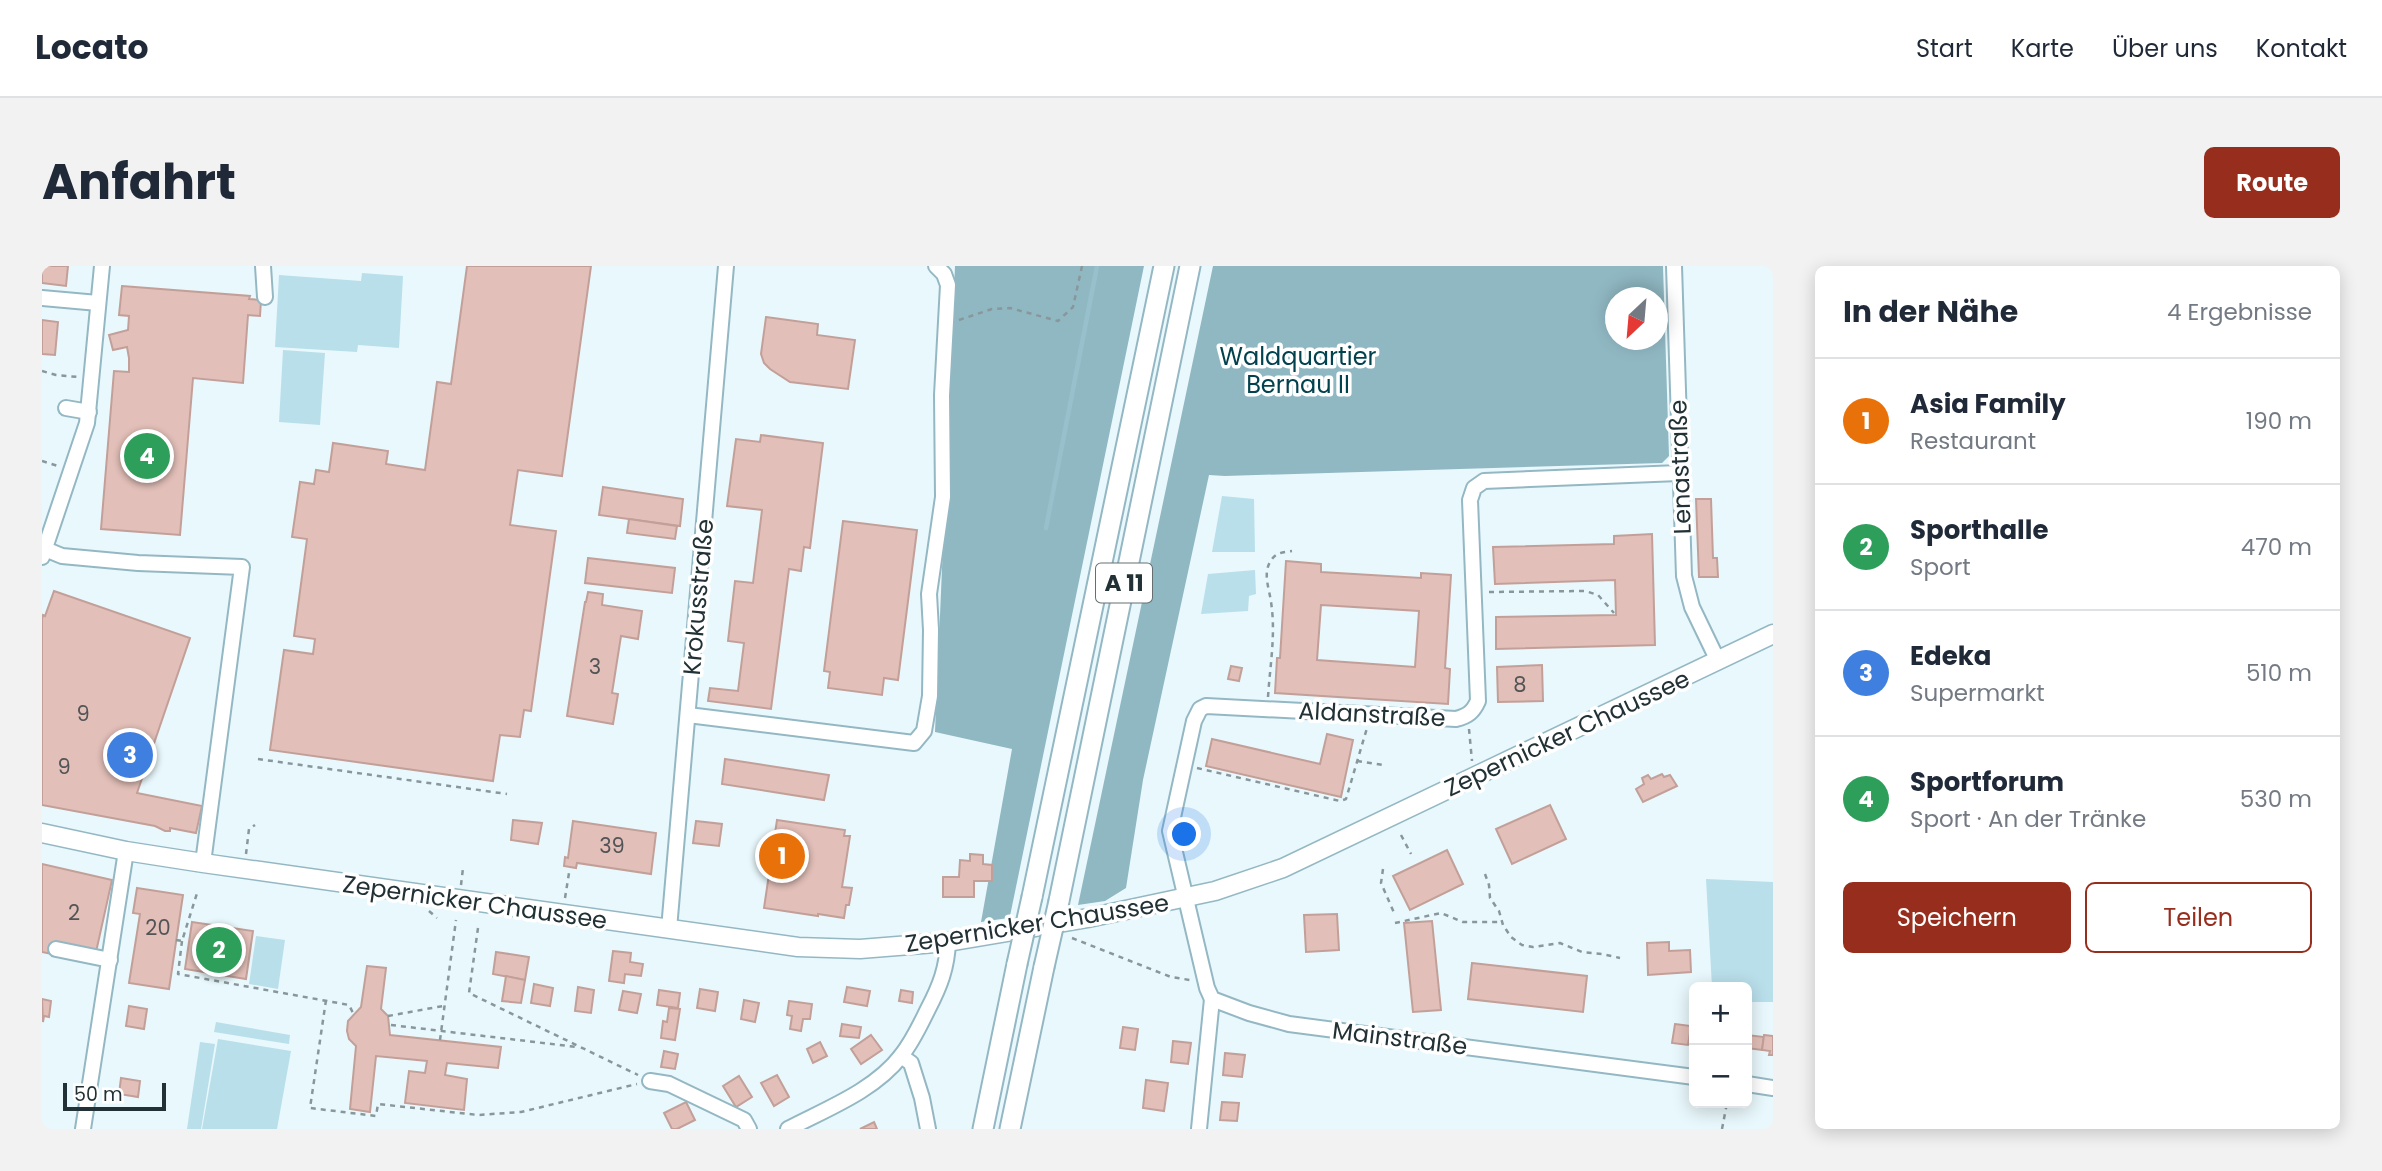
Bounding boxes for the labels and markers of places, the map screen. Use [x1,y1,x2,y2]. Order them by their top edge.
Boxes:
pin: 4 [124,430,170,482]
pin: 3 [107,729,153,781]
pin: 1 [759,830,805,882]
pin: 2 [196,924,242,976]

